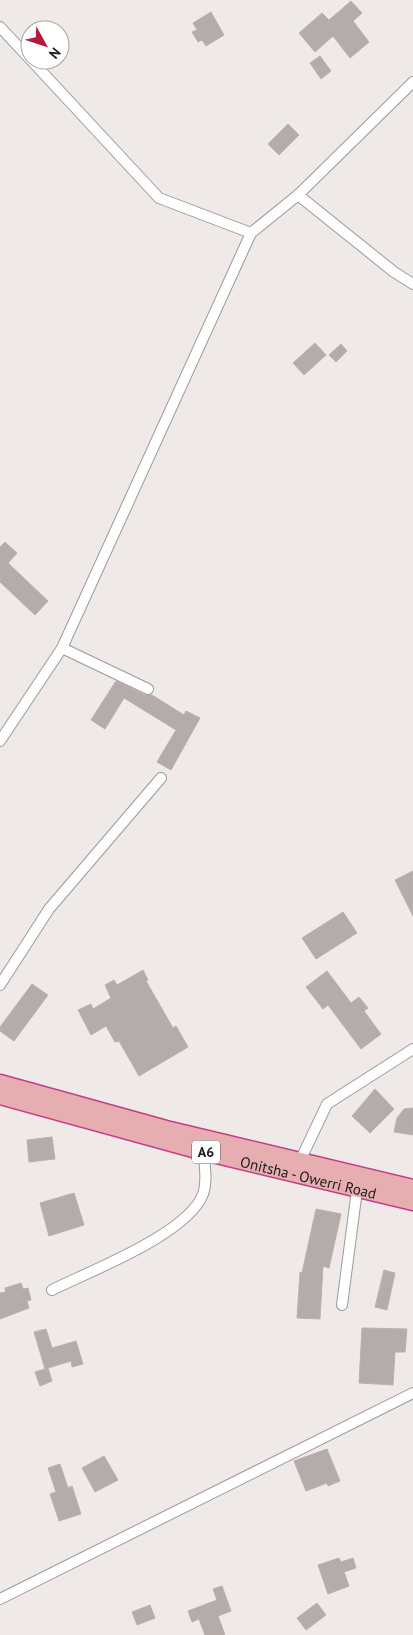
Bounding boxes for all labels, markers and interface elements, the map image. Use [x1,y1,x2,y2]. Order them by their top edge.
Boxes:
north arrow [20,20,70,70]
text: N [45,44,65,63]
road number: A6 [192,1140,220,1164]
street label: Onitsha - Owerri Road [238,1152,379,1202]

